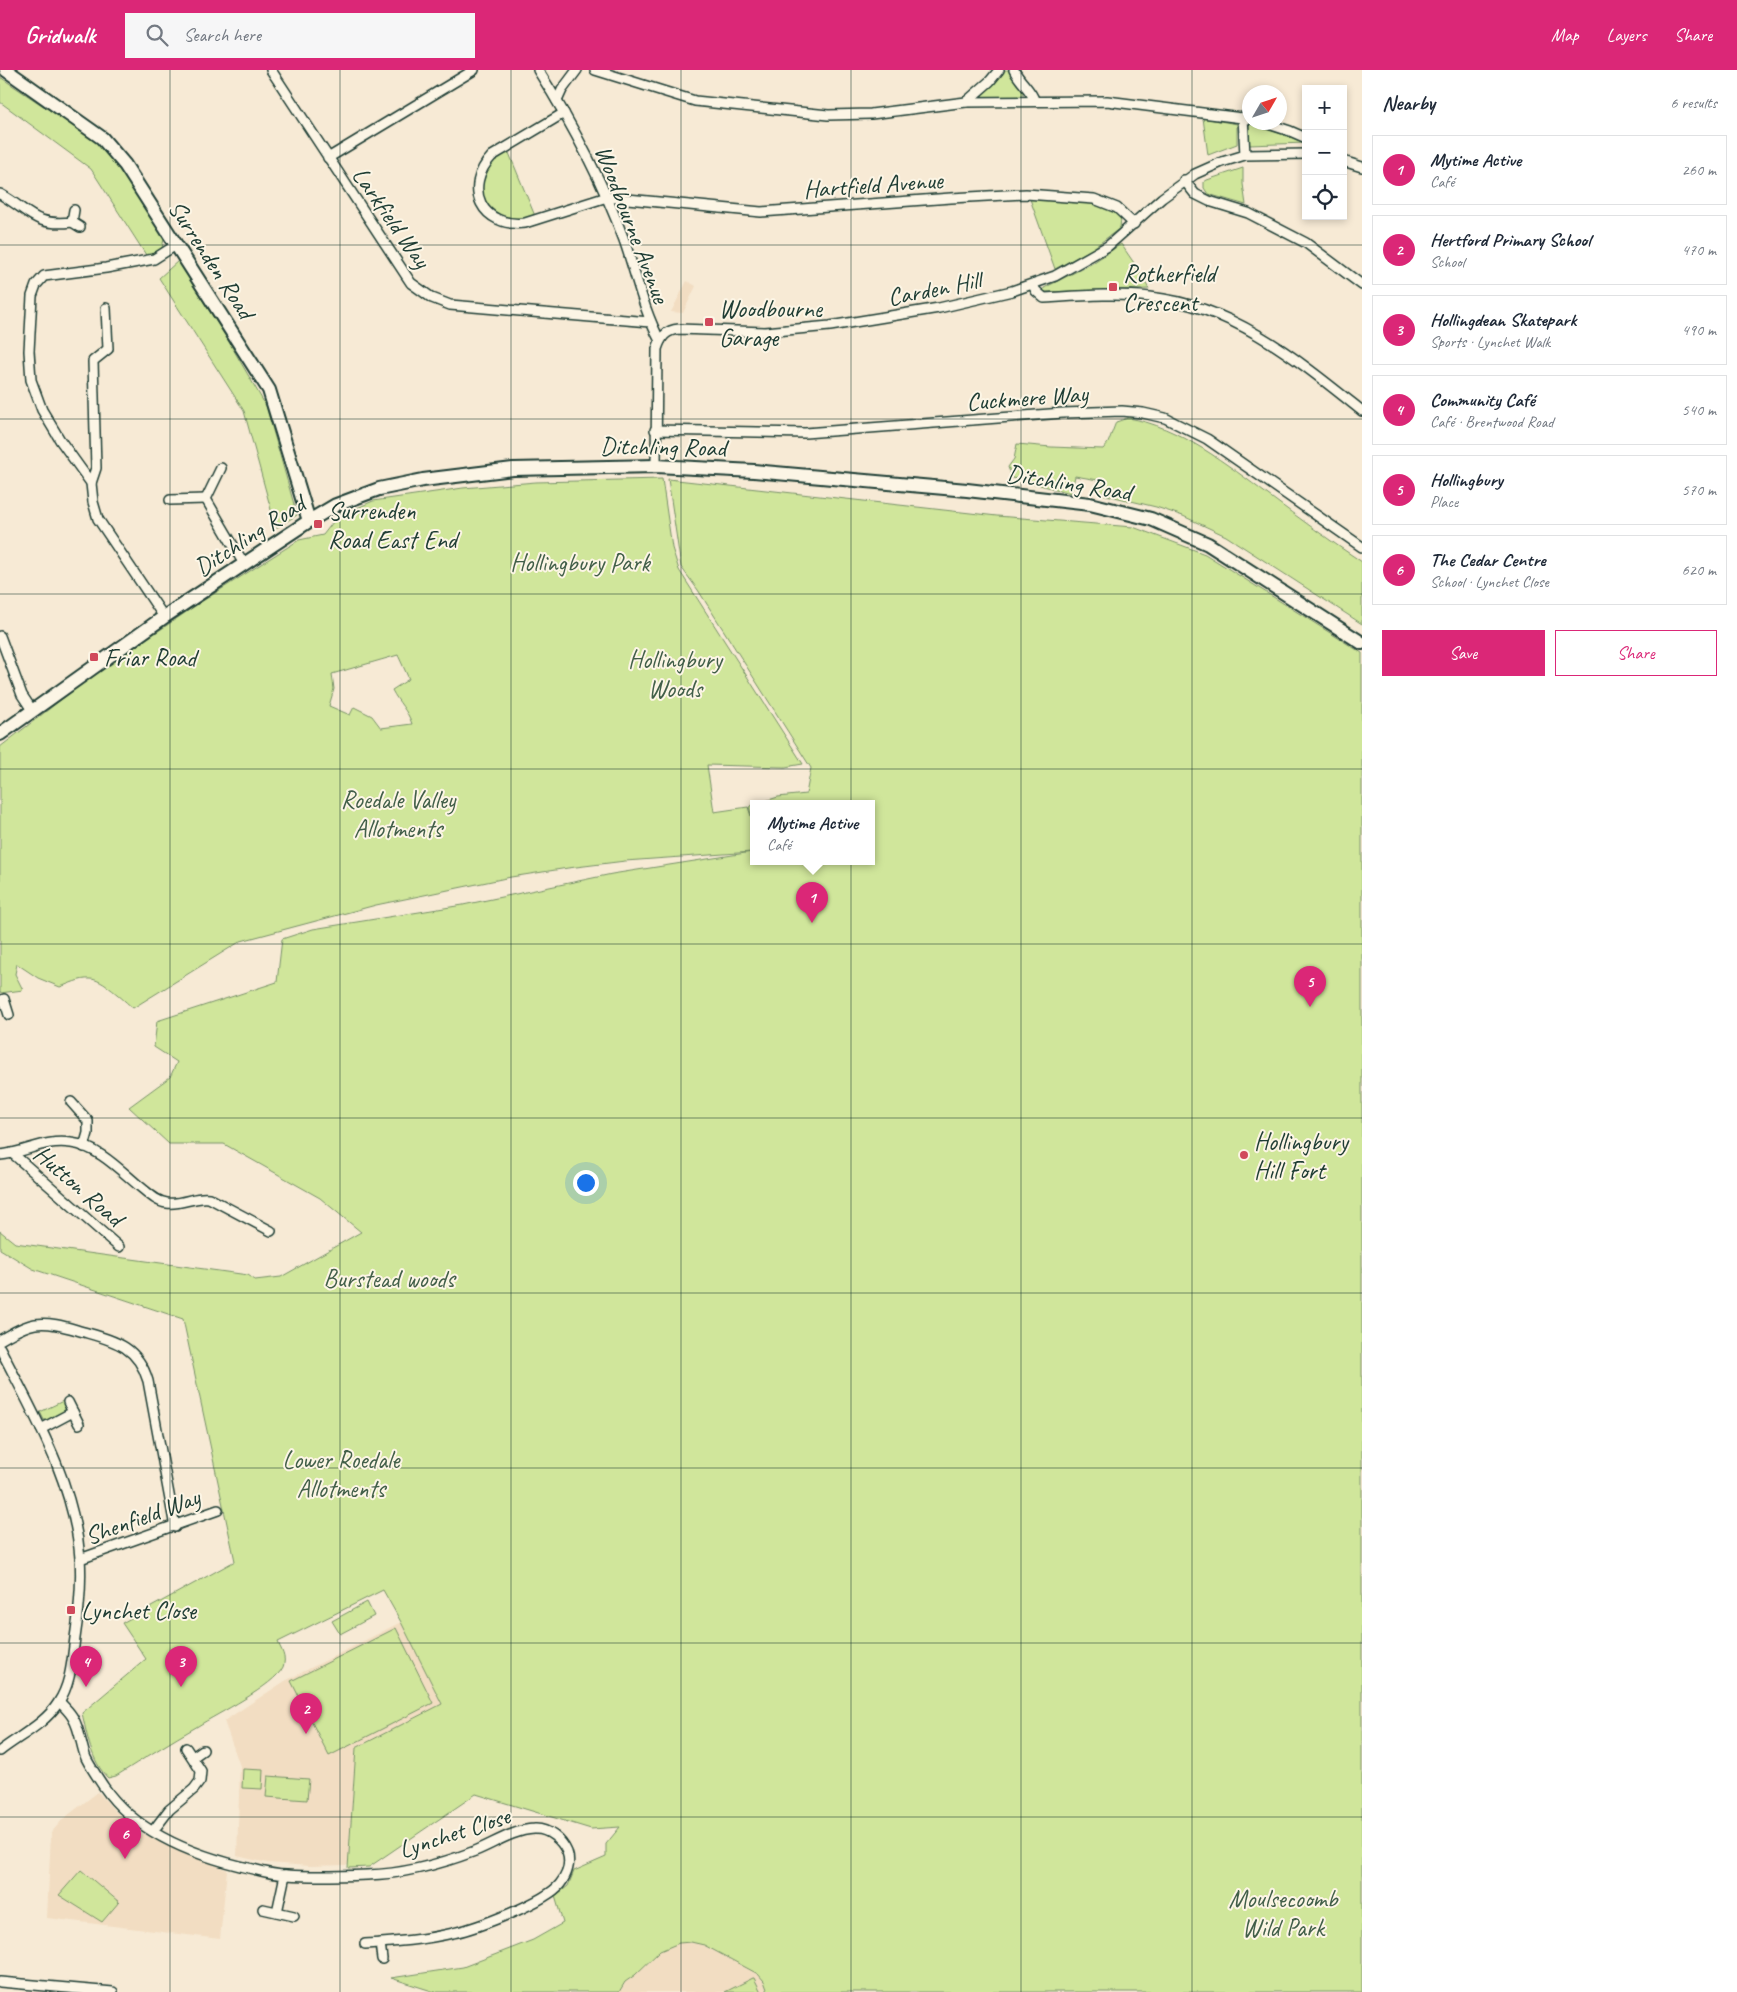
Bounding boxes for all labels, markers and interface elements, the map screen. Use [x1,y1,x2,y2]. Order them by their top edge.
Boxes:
search box [125,13,475,58]
text: Gridwalk [25,20,95,50]
icon: search [143,21,171,49]
text: Search here [183,23,261,47]
text: Map [1551,24,1579,46]
text: Layers [1607,24,1646,46]
text: Share [1674,24,1712,46]
north arrow [1242,85,1287,130]
map controls [1302,85,1347,220]
button: + [1302,85,1347,130]
text: Nearby [1382,90,1435,116]
text: 6 results [1670,93,1717,113]
button: − [1302,130,1347,175]
street label: Woodbourne Avenue [587,141,677,310]
text: Mytime Active [1430,148,1521,172]
text: 1 [1395,160,1403,180]
text: 260 m [1682,160,1716,180]
street label: Larkfield Way [345,161,438,276]
street label: Hartfield Avenue [802,164,946,206]
text: Café [1430,172,1454,192]
button: locate [1302,175,1347,220]
street label: Surrenden Road [161,194,263,328]
text: Hertford Primary School [1430,228,1591,252]
text: 2 [1395,240,1403,260]
text: 470 m [1682,240,1716,260]
text: School [1430,252,1464,272]
place label: Rotherfield Crescent [1123,258,1220,319]
street label: Carden Hill [885,263,988,314]
marker: Rotherfield Crescent [1107,281,1119,293]
place label: Woodbourne Garage [719,293,824,354]
text: Hollingdean Skatepark [1430,308,1576,332]
marker: Woodbourne Garage [703,316,715,328]
text: 3 [1395,320,1403,340]
text: 490 m [1682,320,1716,340]
text: Sports · Lynchet Walk [1430,332,1550,352]
street label: Cuckmere Way [965,378,1090,418]
text: Community Café [1430,388,1535,412]
text: 4 [1395,400,1403,420]
text: 540 m [1682,400,1716,420]
text: Café · Brentwood Road [1430,412,1553,432]
street label: Ditchling Road [600,430,730,464]
street label: Ditchling Road [1004,457,1138,509]
text: Hollingbury [1430,468,1503,492]
text: 5 [1396,480,1402,500]
text: 570 m [1682,480,1716,500]
street label: Ditchling Road [188,486,314,583]
text: Place [1430,492,1458,512]
place label: Surrenden Road East End [328,495,461,556]
marker: Surrenden Road East End [312,518,324,530]
park label: Hollingbury Park [510,547,652,579]
text: The Cedar Centre [1430,548,1546,572]
text: 6 [1395,560,1403,580]
text: 620 m [1682,560,1716,580]
text: School · Lynchet Close [1430,572,1549,592]
button: Save [1382,630,1545,676]
button: Share [1555,630,1717,676]
place label: Friar Road [104,642,199,674]
park label: Hollingbury Woods [628,644,724,705]
marker: Friar Road [88,651,100,663]
park label: Roedale Valley Allotments [341,784,457,845]
popup [750,800,875,865]
text: Mytime Active [767,811,858,835]
text: Café [767,835,791,855]
pin: 1 [796,882,828,923]
pin: 5 [1294,966,1326,1007]
place label: Hollingbury Hill Fort [1254,1126,1350,1187]
street label: Hutton Road [27,1138,133,1236]
marker: Hollingbury Hill Fort [1238,1149,1250,1161]
your location [573,1170,599,1196]
park label: Burstead woods [323,1263,457,1295]
park label: Lower Roedale Allotments [283,1444,401,1505]
street label: Shenfield Way [80,1481,206,1553]
place label: Lynchet Close [81,1595,198,1627]
marker: Lynchet Close [65,1604,77,1616]
pin: 4 [70,1646,102,1687]
pin: 3 [165,1646,197,1687]
pin: 2 [290,1693,322,1734]
street label: Lynchet Close [395,1799,516,1866]
pin: 6 [109,1818,141,1859]
park label: Moulsecoomb Wild Park [1229,1883,1340,1944]

